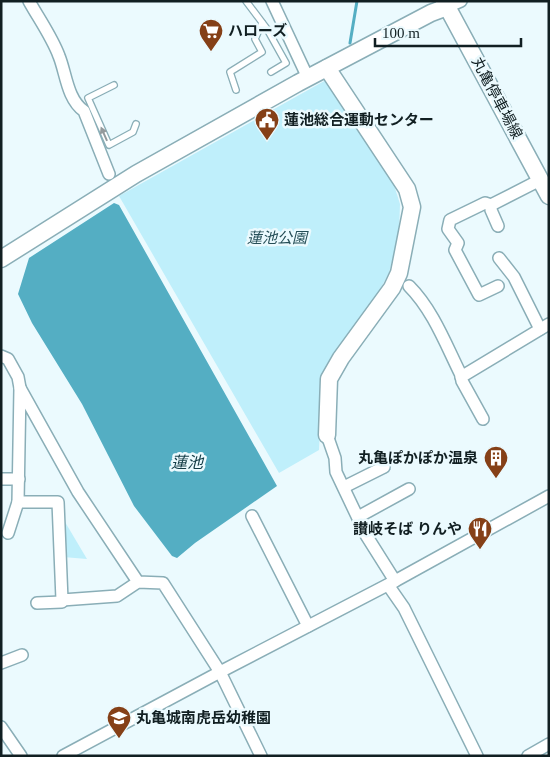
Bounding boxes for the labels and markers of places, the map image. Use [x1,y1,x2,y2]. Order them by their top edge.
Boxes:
supermarket icon: ハローズ [198,18,224,52]
place label: ハローズ [228,22,287,39]
public building icon: 蓮池総合運動センター [254,107,280,141]
place label: 蓮池総合運動センター [284,111,434,128]
building icon: 丸亀ぽかぽか温泉 [483,445,509,479]
place label: 丸亀ぽかぽか温泉 [358,450,478,466]
restaurant icon: 讃岐そば りんや [467,516,493,550]
place label: 讃岐そば りんや [353,521,462,537]
school or university icon: 丸亀城南虎岳幼稚園 [106,705,132,739]
place label: 丸亀城南虎岳幼稚園 [136,709,271,726]

